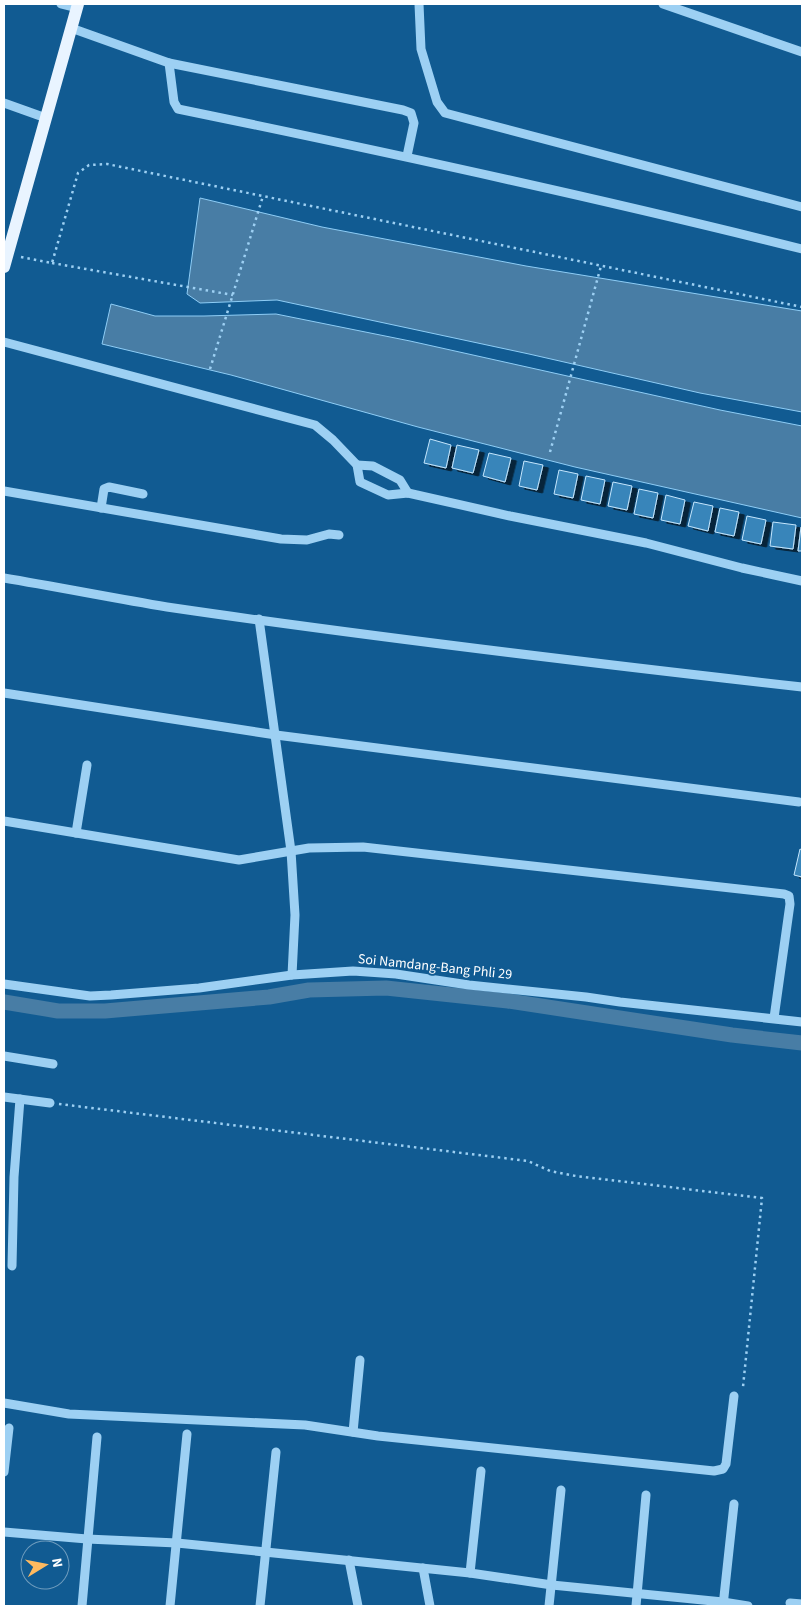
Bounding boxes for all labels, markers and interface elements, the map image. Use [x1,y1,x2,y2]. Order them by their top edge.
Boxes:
street label: Soi Namdang-Bang Phli 29 [357,949,513,985]
north arrow [20,1540,70,1590]
text: N [46,1557,67,1569]

